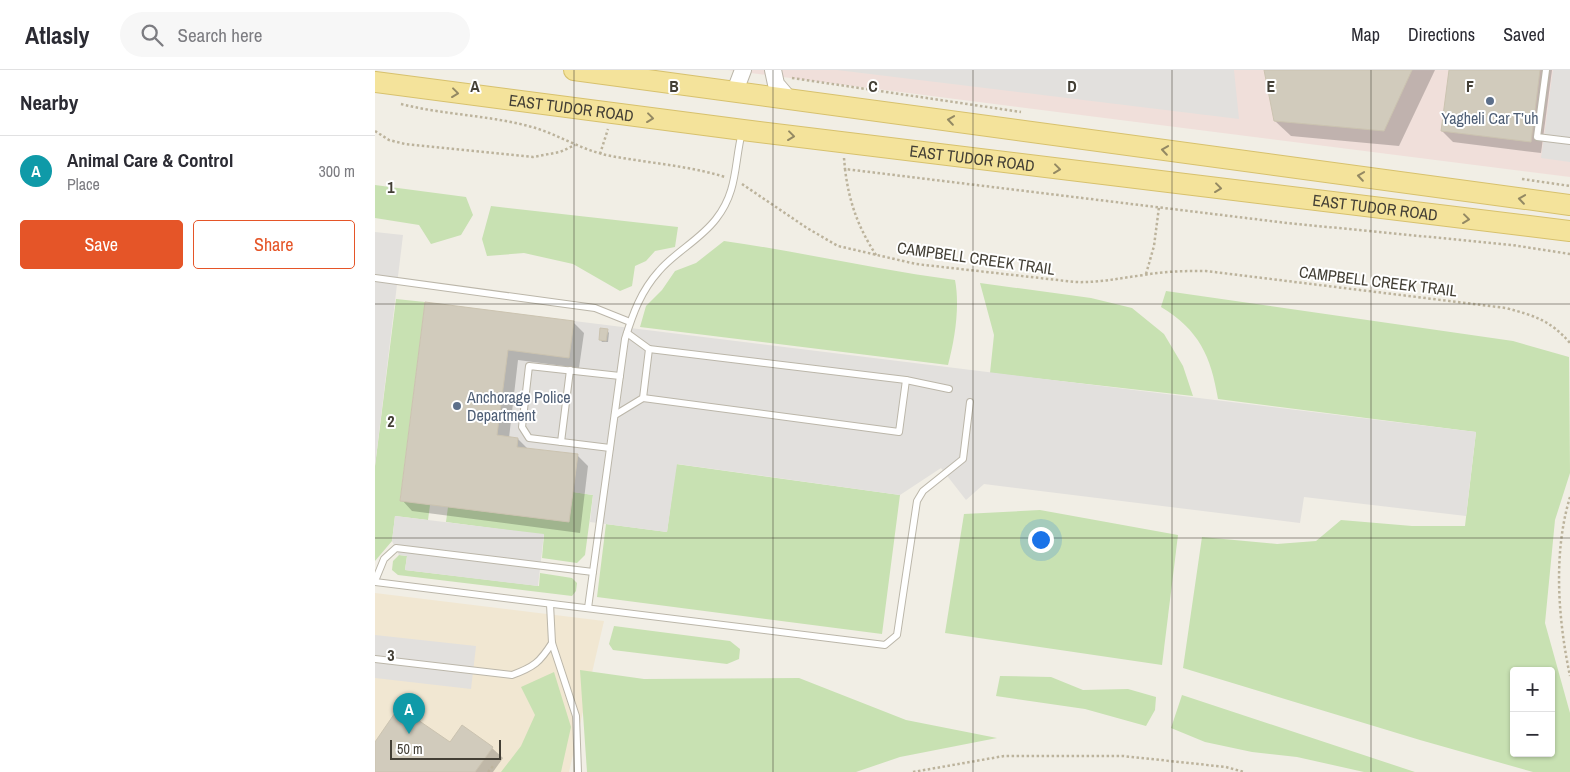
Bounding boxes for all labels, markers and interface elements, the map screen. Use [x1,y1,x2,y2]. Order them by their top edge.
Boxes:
search box [120,12,470,57]
text: Atlasly [25,19,90,51]
icon: search [138,21,166,49]
text: Search here [178,22,262,48]
text: Map [1351,22,1380,47]
text: Directions [1408,22,1475,47]
text: Saved [1503,22,1545,47]
text: A [470,75,480,97]
text: B [669,75,679,97]
text: C [868,75,878,97]
text: D [1067,75,1077,97]
text: E [1267,75,1276,97]
text: F [1466,75,1474,97]
one-way arrow [451,87,459,98]
text: Nearby [20,88,78,117]
street label: EAST TUDOR ROAD [508,89,635,127]
marker: Yagheli Car T’uh [1484,95,1496,107]
place label: Yagheli Car T’uh [1441,107,1539,129]
one-way arrow [646,113,655,123]
one-way arrow [947,116,955,126]
one-way arrow [787,130,795,141]
street label: EAST TUDOR ROAD [908,139,1036,177]
one-way arrow [1161,145,1169,155]
text: Animal Care & Control [67,147,233,173]
text: A [31,160,41,182]
text: 300 m [319,160,355,182]
one-way arrow [1053,163,1061,174]
one-way arrow [1356,172,1365,182]
text: Place [67,173,100,195]
text: 1 [387,176,395,198]
one-way arrow [1214,182,1222,193]
street label: EAST TUDOR ROAD [1311,189,1439,226]
one-way arrow [1517,194,1526,204]
one-way arrow [1462,213,1470,223]
button: Save [20,220,183,269]
button: Share [193,220,355,269]
street label: CAMPBELL CREEK TRAIL [896,236,1057,280]
street label: CAMPBELL CREEK TRAIL [1298,260,1459,302]
place label: Anchorage Police Department [466,386,571,426]
marker: Anchorage Police Department [451,400,463,412]
text: 2 [387,410,395,432]
your location [1028,527,1054,553]
text: 3 [387,644,395,666]
map controls [1510,667,1555,757]
button: + [1510,667,1555,712]
pin: A [393,693,425,734]
button: − [1510,712,1555,757]
scale bar [390,737,501,760]
text: 50 m [397,740,423,758]

